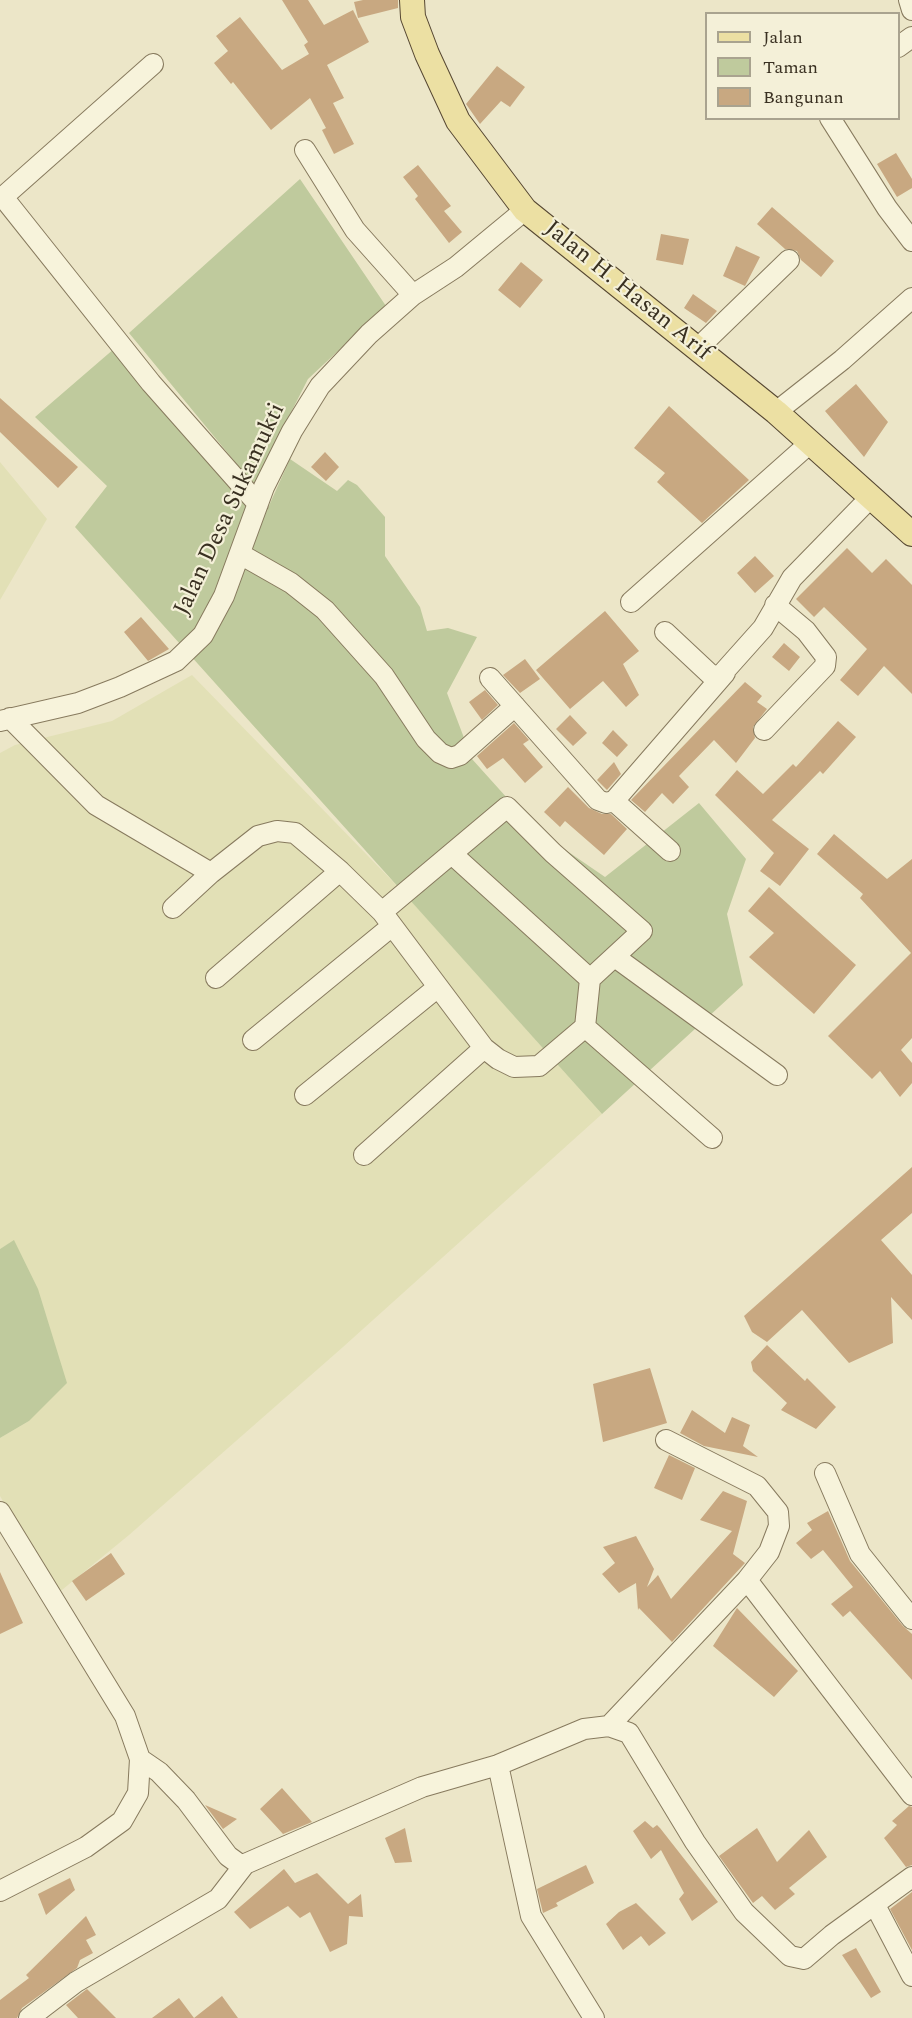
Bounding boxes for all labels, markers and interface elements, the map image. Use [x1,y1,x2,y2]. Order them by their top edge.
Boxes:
legend [705,12,900,120]
text: Jalan [763,24,803,51]
text: Taman [763,54,818,81]
text: Bangunan [763,84,844,111]
street label: Jalan H. Hasan Arif [538,216,716,368]
street label: Jalan Desa Sukamukti [169,399,293,621]

